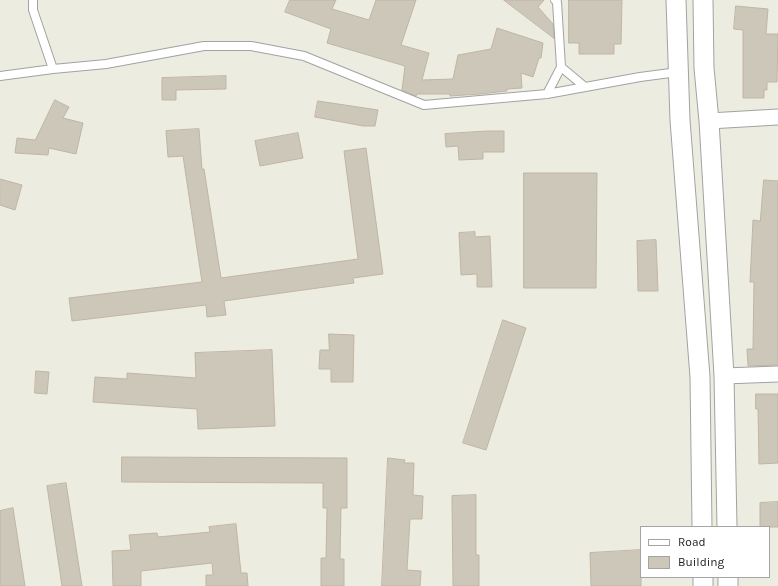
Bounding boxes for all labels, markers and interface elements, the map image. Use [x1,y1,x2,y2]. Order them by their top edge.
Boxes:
legend [640,526,770,578]
text: Road [678,535,706,549]
text: Building [678,555,724,569]

